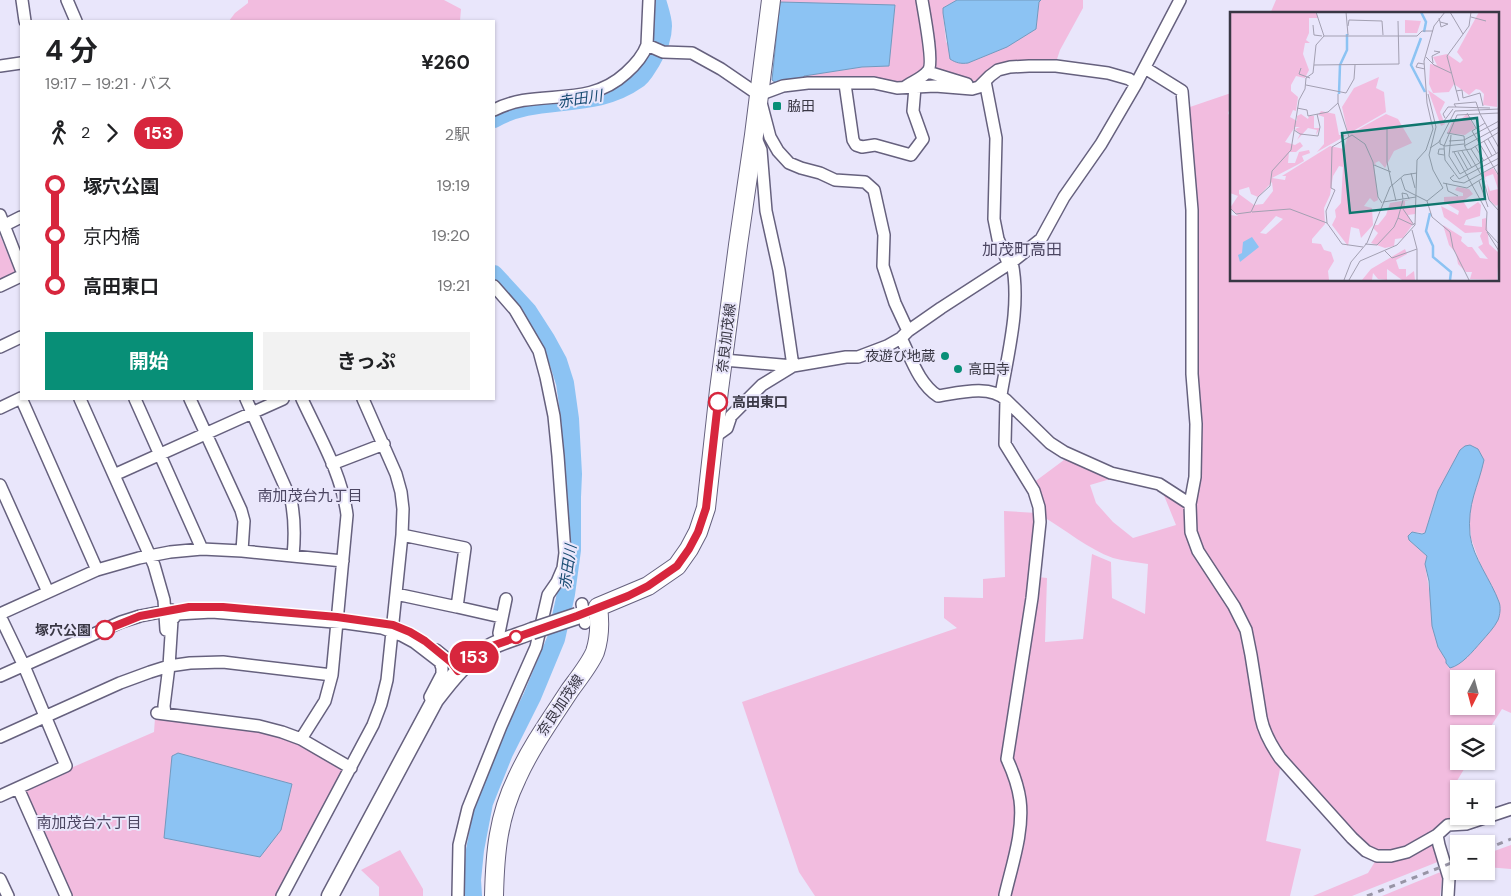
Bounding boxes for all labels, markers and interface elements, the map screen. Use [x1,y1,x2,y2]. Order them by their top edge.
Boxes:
inset map [1230,12,1498,281]
text: 4 分 [45,32,98,69]
text: ¥260 [421,50,470,75]
text: 19:17 – 19:21 · バス [45,73,172,94]
water label: 赤田川 [556,85,606,112]
place label: 脇田 [787,97,815,115]
marker: 脇田 [771,100,783,112]
icon: walk [45,119,73,147]
icon: forward [98,119,126,147]
text: 153 [144,121,173,145]
text: 2 [81,122,90,143]
text: 2駅 [445,124,470,145]
text: 塚穴公園 [83,174,159,199]
text: 19:19 [437,175,470,196]
text: 京内橋 [83,224,140,249]
text: 19:20 [432,225,470,246]
district label: 加茂町高田 [982,239,1062,260]
text: 高田東口 [83,274,159,299]
text: 19:21 [438,275,470,296]
street label: 奈良加茂線 [713,302,739,374]
button: 開始 [45,332,253,390]
button: きっぷ [263,332,470,390]
place label: 夜遊び地蔵 [865,347,935,365]
marker: 夜遊び地蔵 [939,350,951,362]
place label: 高田寺 [968,360,1010,378]
marker: 高田寺 [952,363,964,375]
marker: 高田東口 [708,392,728,412]
place label: 高田東口 [732,393,788,411]
district label: 南加茂台九丁目 [257,486,363,506]
water label: 赤田川 [555,541,581,591]
marker: 塚穴公園 [95,620,115,640]
place label: 塚穴公園 [35,621,91,639]
unlabelled marker [509,630,523,644]
line badge: 153 [445,641,503,673]
text: 153 [460,645,488,669]
north arrow [1450,670,1495,715]
map controls [1450,670,1495,880]
street label: 奈良加茂線 [533,671,587,739]
button: layers [1450,725,1495,770]
button: + [1450,780,1495,825]
district label: 南加茂台六丁目 [36,813,142,833]
button: − [1450,835,1495,880]

